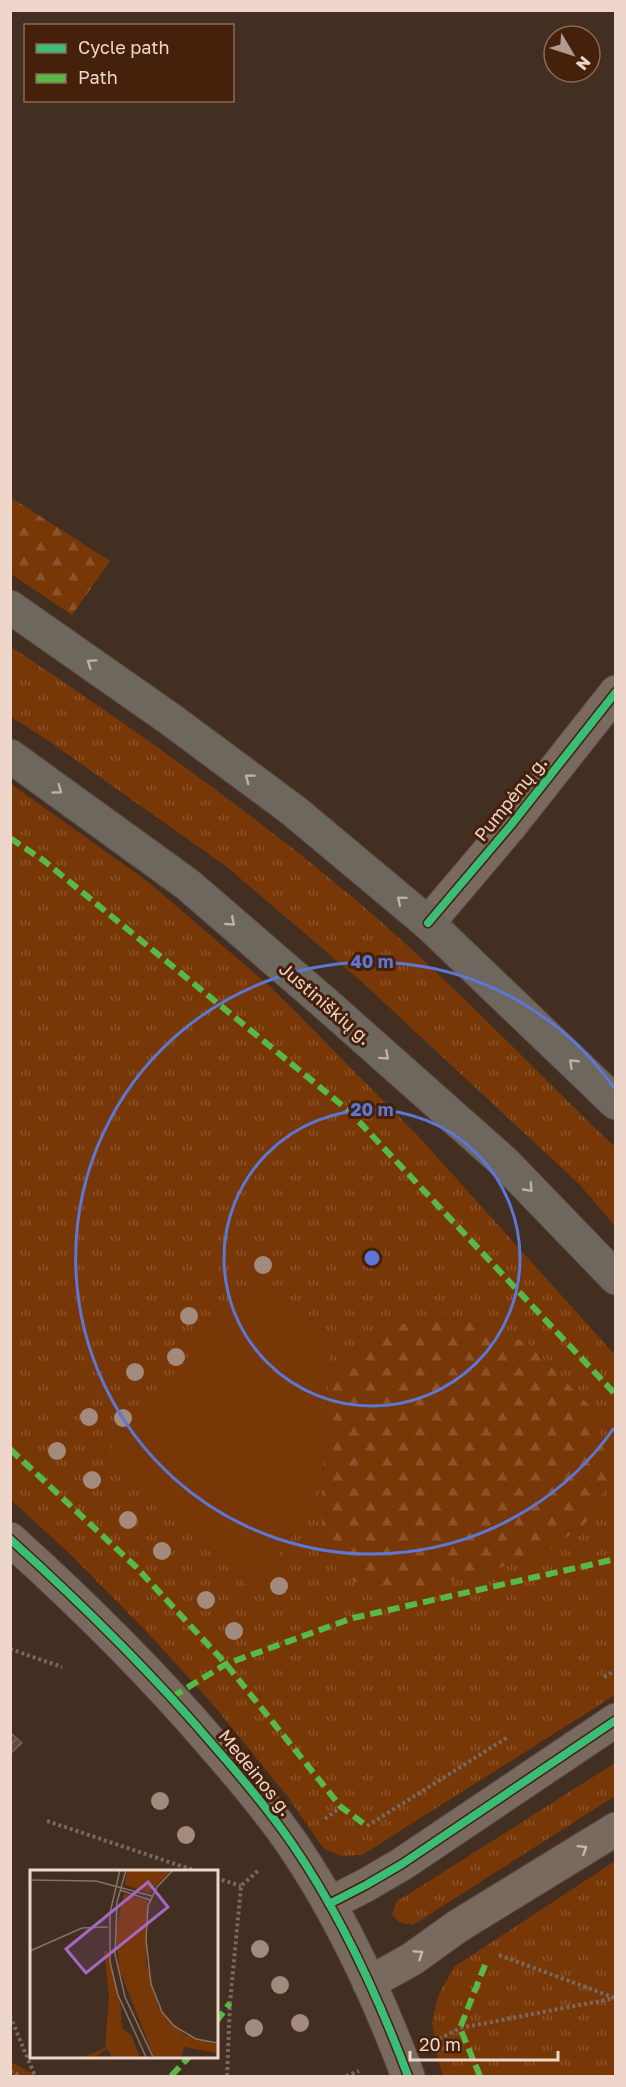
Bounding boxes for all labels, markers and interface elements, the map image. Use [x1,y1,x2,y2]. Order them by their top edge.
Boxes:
legend [24,24,234,102]
north arrow [542,24,602,84]
text: Cycle path [78,36,170,58]
text: N [572,52,595,74]
text: Path [78,66,118,88]
one-way arrow [87,660,98,671]
street label: Pumpėnų g. [469,751,551,845]
one-way arrow [245,774,256,785]
one-way arrow [51,783,62,794]
one-way arrow [397,896,408,907]
one-way arrow [224,915,235,926]
text: 40 m [350,950,394,972]
street label: Justiniškių g. [275,957,376,1049]
one-way arrow [378,1049,389,1060]
one-way arrow [570,1059,581,1070]
text: 20 m [351,1098,393,1120]
one-way arrow [521,1181,532,1192]
centre of rings [362,1248,382,1268]
street label: Medeinos g. [214,1725,297,1820]
one-way arrow [577,1845,588,1856]
inset map [30,1870,218,2057]
one-way arrow [412,1950,423,1961]
scale bar [410,2024,558,2062]
text: 20 m [419,2033,461,2055]

